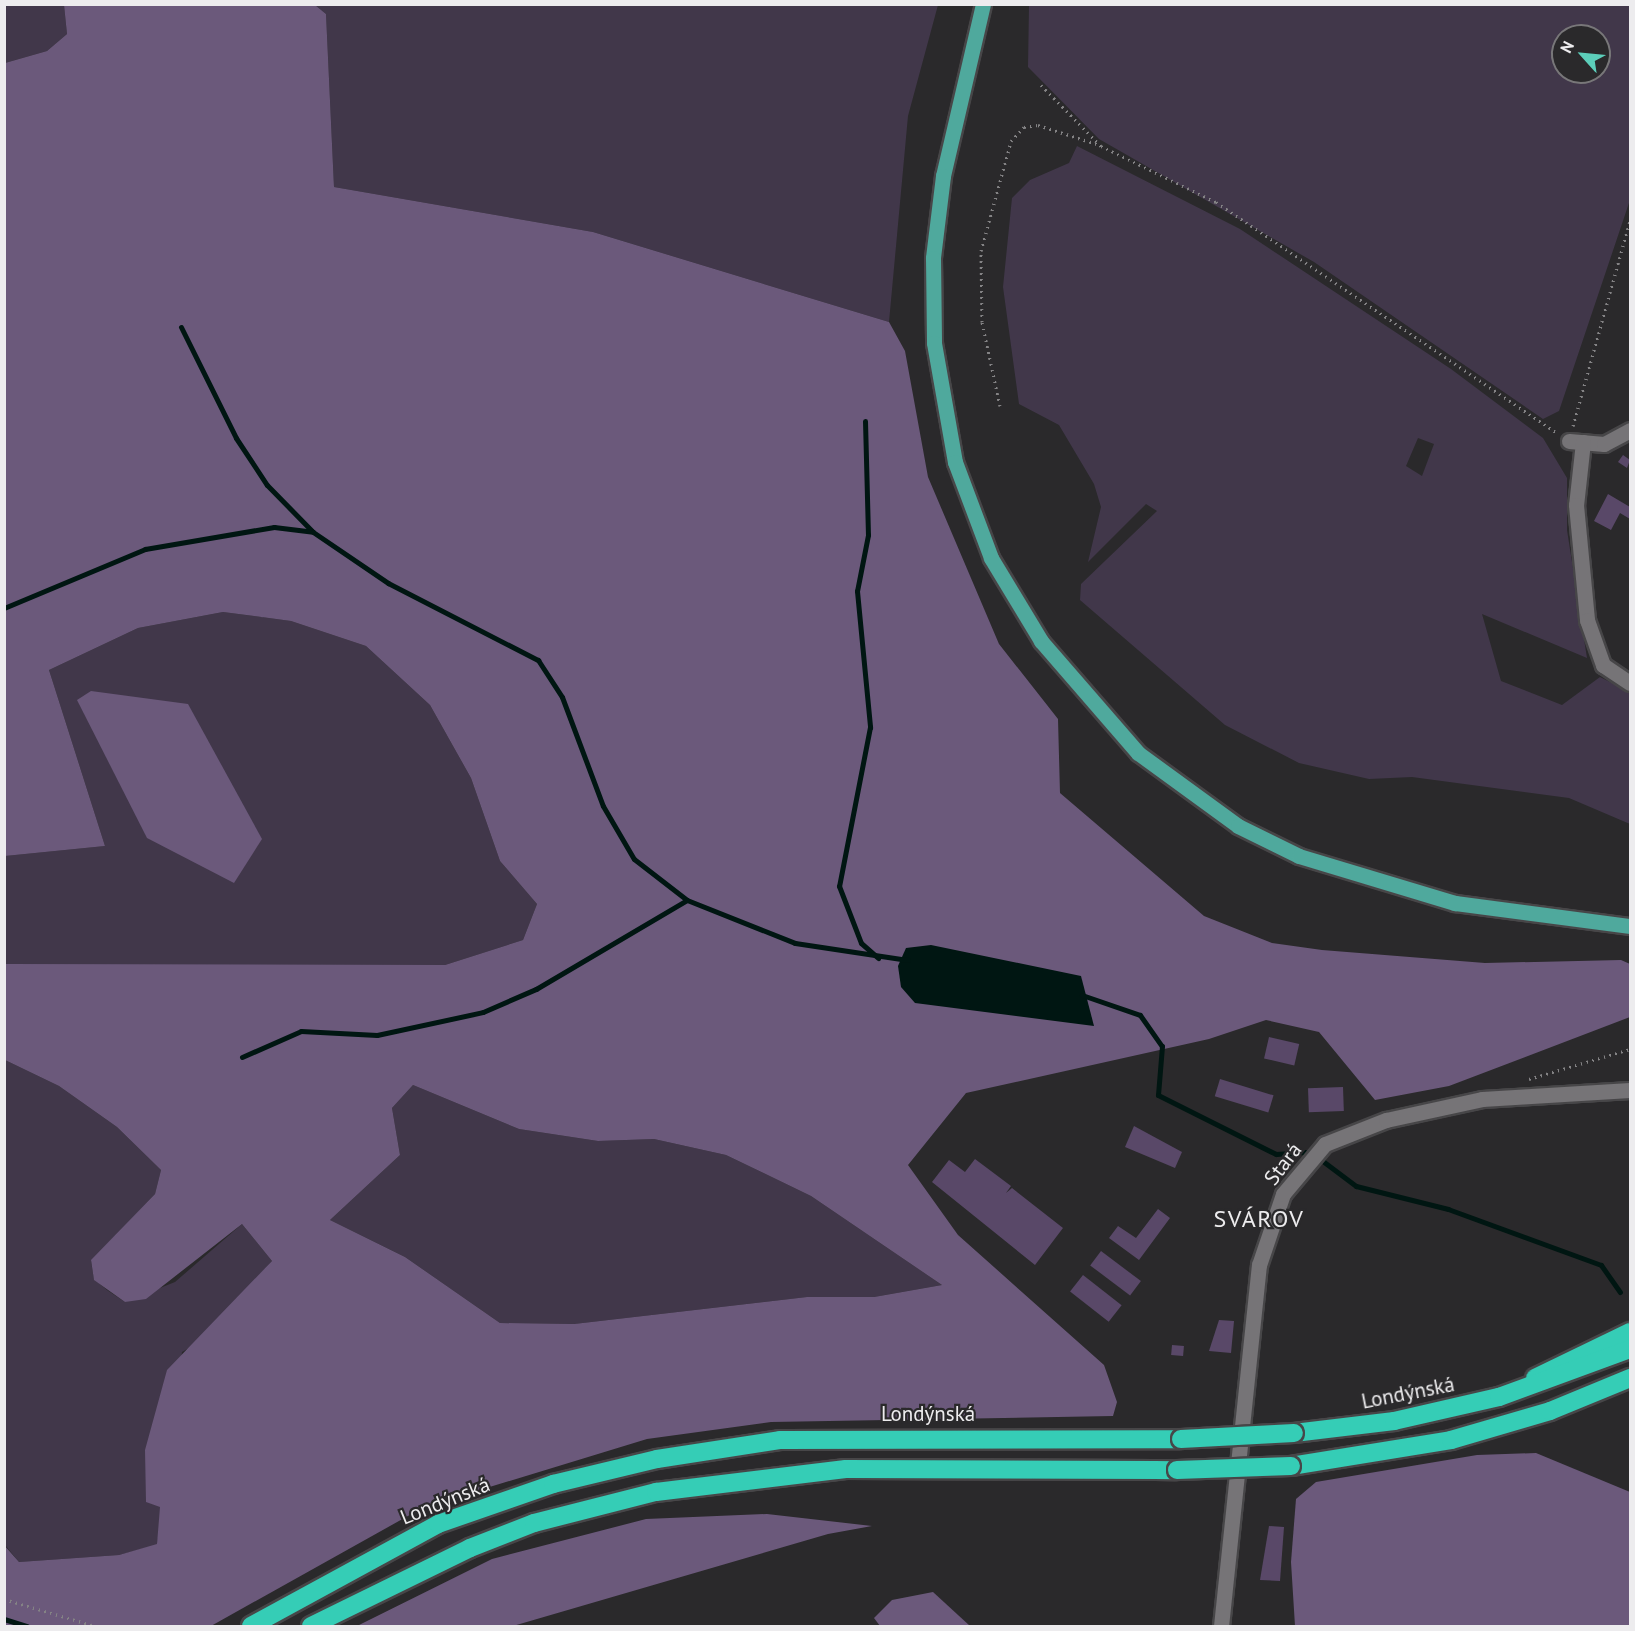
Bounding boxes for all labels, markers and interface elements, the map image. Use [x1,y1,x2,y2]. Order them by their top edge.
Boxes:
north arrow [1551,24,1611,84]
text: N [1555,38,1578,56]
street label: Stará [1259,1138,1307,1190]
district label: SVÁROV [1214,1205,1304,1233]
street label: Londýnská [1359,1372,1457,1414]
street label: Londýnská [881,1401,975,1427]
street label: Londýnská [397,1472,493,1530]

